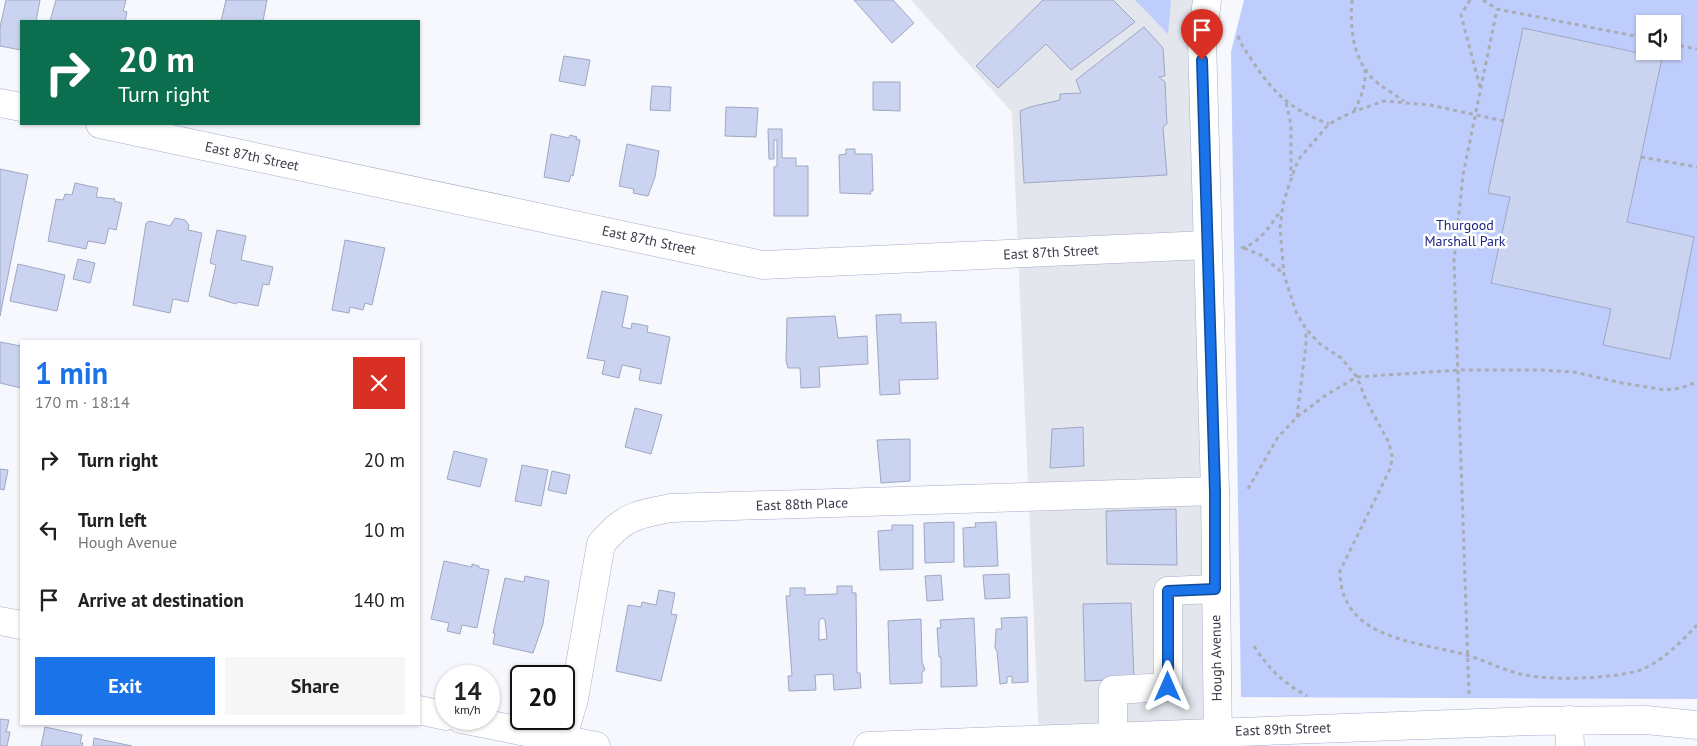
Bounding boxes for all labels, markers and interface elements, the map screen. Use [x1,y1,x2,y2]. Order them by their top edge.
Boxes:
pin [1181,9,1223,60]
map controls [1636,15,1681,60]
button: sound [1636,15,1681,60]
icon: arrive [1188,16,1216,44]
text: 20 m [118,36,195,82]
icon: right [35,40,100,105]
text: Turn right [118,80,210,108]
street label: East 87th Street [203,137,301,175]
park label: Thurgood Marshall Park [1425,216,1506,250]
street label: East 87th Street [600,221,698,259]
street label: East 87th Street [1003,240,1099,263]
text: 1 min [35,353,108,392]
button: close [353,357,405,409]
text: 170 m · 18:14 [35,392,130,412]
icon: right [35,446,63,474]
text: Turn right [78,448,158,472]
text: 20 m [364,448,405,472]
street label: East 88th Place [756,493,848,515]
text: Turn left [78,508,147,532]
icon: left [35,516,63,544]
text: 10 m [364,518,405,542]
text: Hough Avenue [78,532,177,552]
icon: arrive [35,586,63,614]
text: Arrive at destination [78,588,244,612]
text: 140 m [353,588,405,612]
street label: Hough Avenue [1206,615,1226,701]
button: Exit [35,657,215,715]
button: Share [225,657,405,715]
position arrow [1141,660,1193,712]
speed limit sign: 20 [510,665,575,730]
text: 14 [453,675,482,707]
text: km/h [454,702,481,717]
street label: East 89th Street [1235,718,1332,740]

